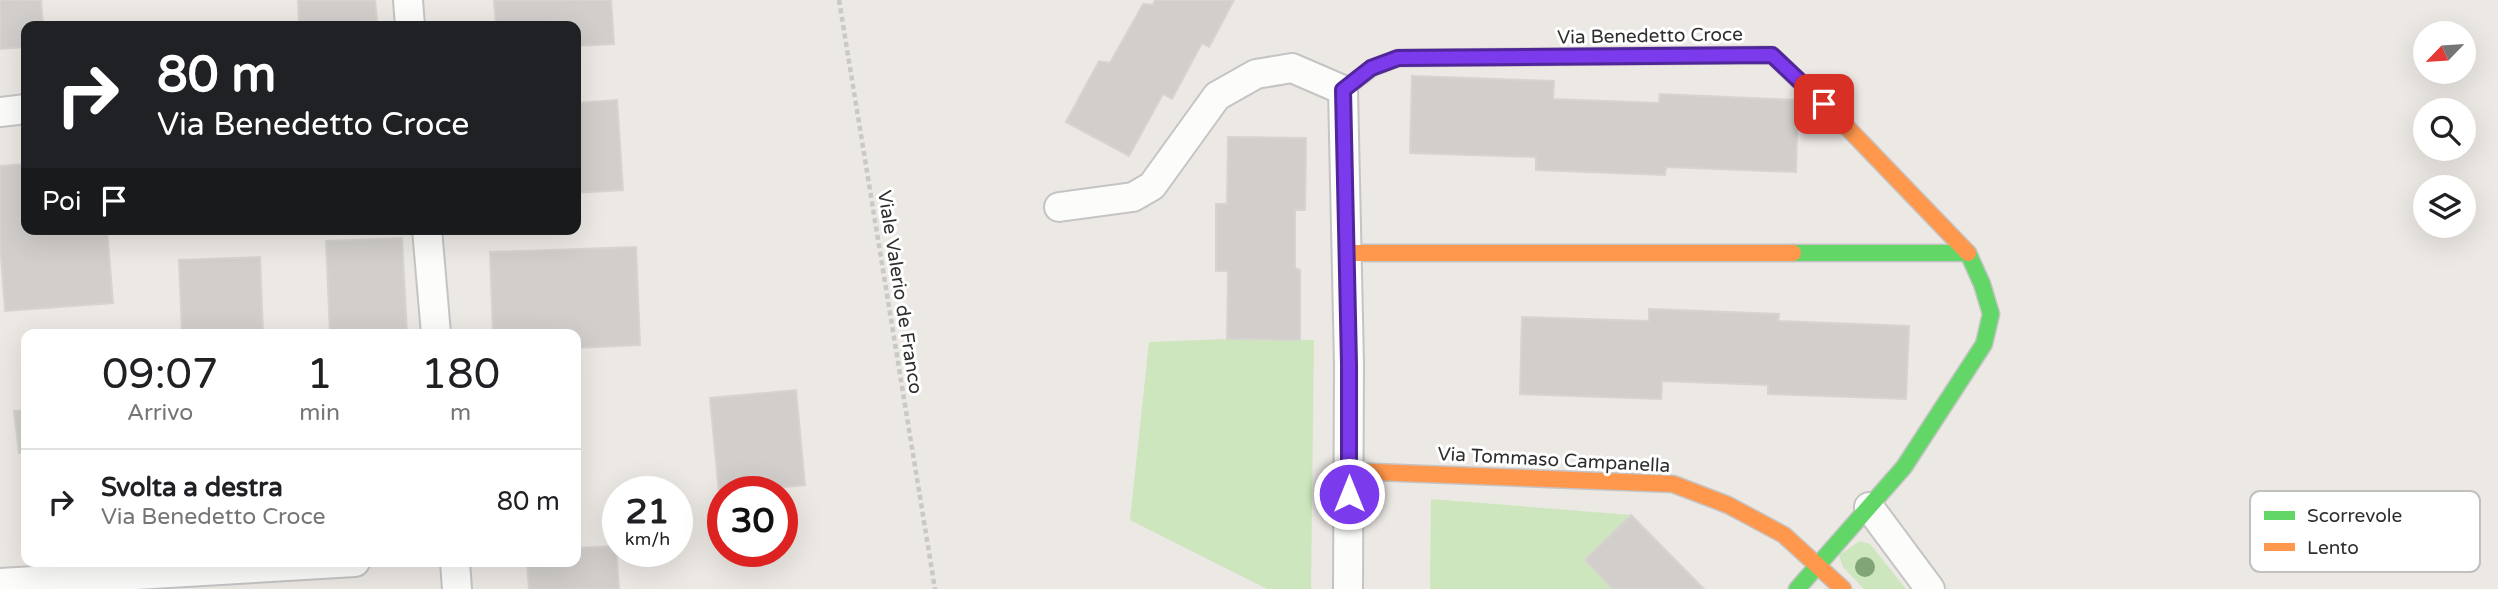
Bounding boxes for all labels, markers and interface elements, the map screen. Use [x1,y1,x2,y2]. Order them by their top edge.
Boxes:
north arrow [2413,21,2476,84]
map controls [2413,21,2476,238]
street label: Via Benedetto Croce [1557,23,1743,49]
text: 80 m [157,46,276,105]
icon: right [42,49,133,140]
pin [1794,74,1854,134]
icon: arrive [1805,85,1843,123]
button: search [2413,98,2476,161]
text: Via Benedetto Croce [157,106,469,144]
button: layers [2413,175,2476,238]
icon: arrive [95,182,133,220]
text: Poi [42,186,81,217]
street label: Viale Valerio de Franco [873,189,927,395]
text: 09:07 [102,349,218,400]
text: 1 [306,349,333,400]
text: 180 [421,349,500,400]
text: Arrivo [127,399,193,427]
text: min [299,399,340,427]
text: m [450,399,471,427]
street label: Via Tommaso Campanella [1437,443,1671,477]
position arrow [1312,457,1386,531]
text: Svolta a destra [101,472,283,503]
speed limit sign: 30 [707,476,798,567]
icon: right [42,483,80,521]
text: 80 m [497,486,560,517]
text: 21 [626,491,669,533]
legend [2250,491,2480,572]
text: Via Benedetto Croce [101,503,326,531]
text: Scorrevole [2307,505,2402,527]
text: km/h [625,528,670,550]
text: Lento [2307,537,2359,559]

